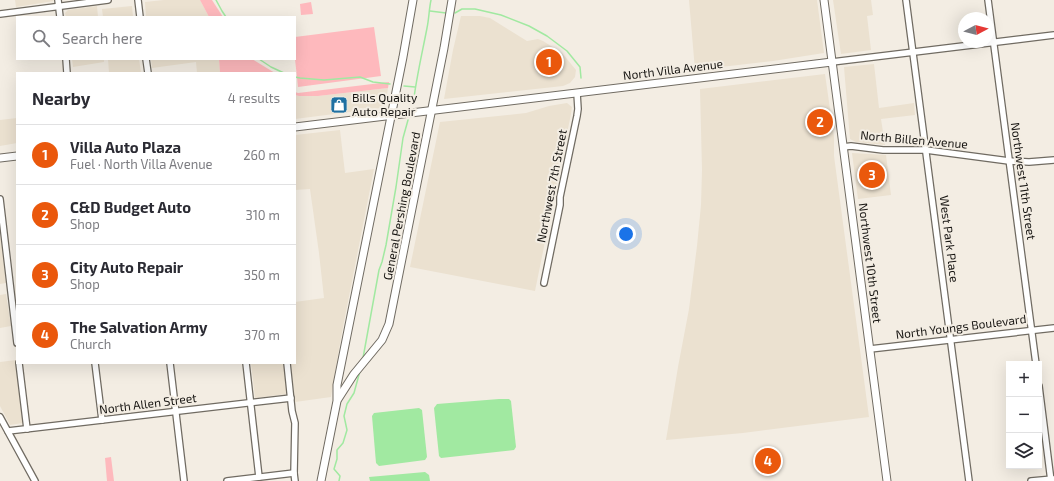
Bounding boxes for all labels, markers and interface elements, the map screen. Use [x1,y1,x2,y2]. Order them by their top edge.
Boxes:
north arrow [958,12,994,48]
search box [16,16,296,60]
icon: search [30,27,52,49]
text: Search here [62,29,143,47]
pin: 1 [536,47,562,77]
street label: North Villa Avenue [622,56,724,82]
text: Nearby [32,88,90,108]
text: 4 results [228,90,280,106]
place label: Bills Quality Auto Repair [352,90,418,118]
shop icon: Bills Quality Auto Repair [329,95,349,115]
pin: 2 [807,107,833,137]
street label: Northwest 11th Street [1009,121,1039,241]
street label: North Billen Avenue [860,127,968,151]
street label: Northwest 7th Street [533,128,569,244]
street label: General Pershing Boulevard [380,130,422,281]
text: Villa Auto Plaza [70,138,181,156]
text: 1 [42,147,48,163]
text: 260 m [243,147,280,163]
text: Fuel · North Villa Avenue [70,156,213,172]
pin: 3 [859,160,885,190]
street label: West Park Place [938,195,962,283]
text: C&D Budget Auto [70,198,191,216]
street label: Northwest 10th Street [857,202,885,324]
text: 2 [41,207,49,223]
text: 310 m [245,207,280,223]
text: Shop [70,216,100,232]
your location [616,224,636,244]
text: City Auto Repair [70,258,183,276]
text: 3 [41,267,49,283]
text: 350 m [244,267,280,283]
text: Shop [70,276,100,292]
street label: North Youngs Boulevard [895,311,1027,341]
text: The Salvation Army [70,318,208,336]
text: 4 [41,327,49,343]
text: 370 m [244,327,280,343]
text: Church [70,336,111,352]
map controls [1006,361,1042,469]
button: + [1006,361,1042,397]
street label: North Allen Street [98,390,198,416]
button: − [1006,397,1042,433]
button: layers [1006,433,1042,469]
pin: 4 [755,446,781,476]

